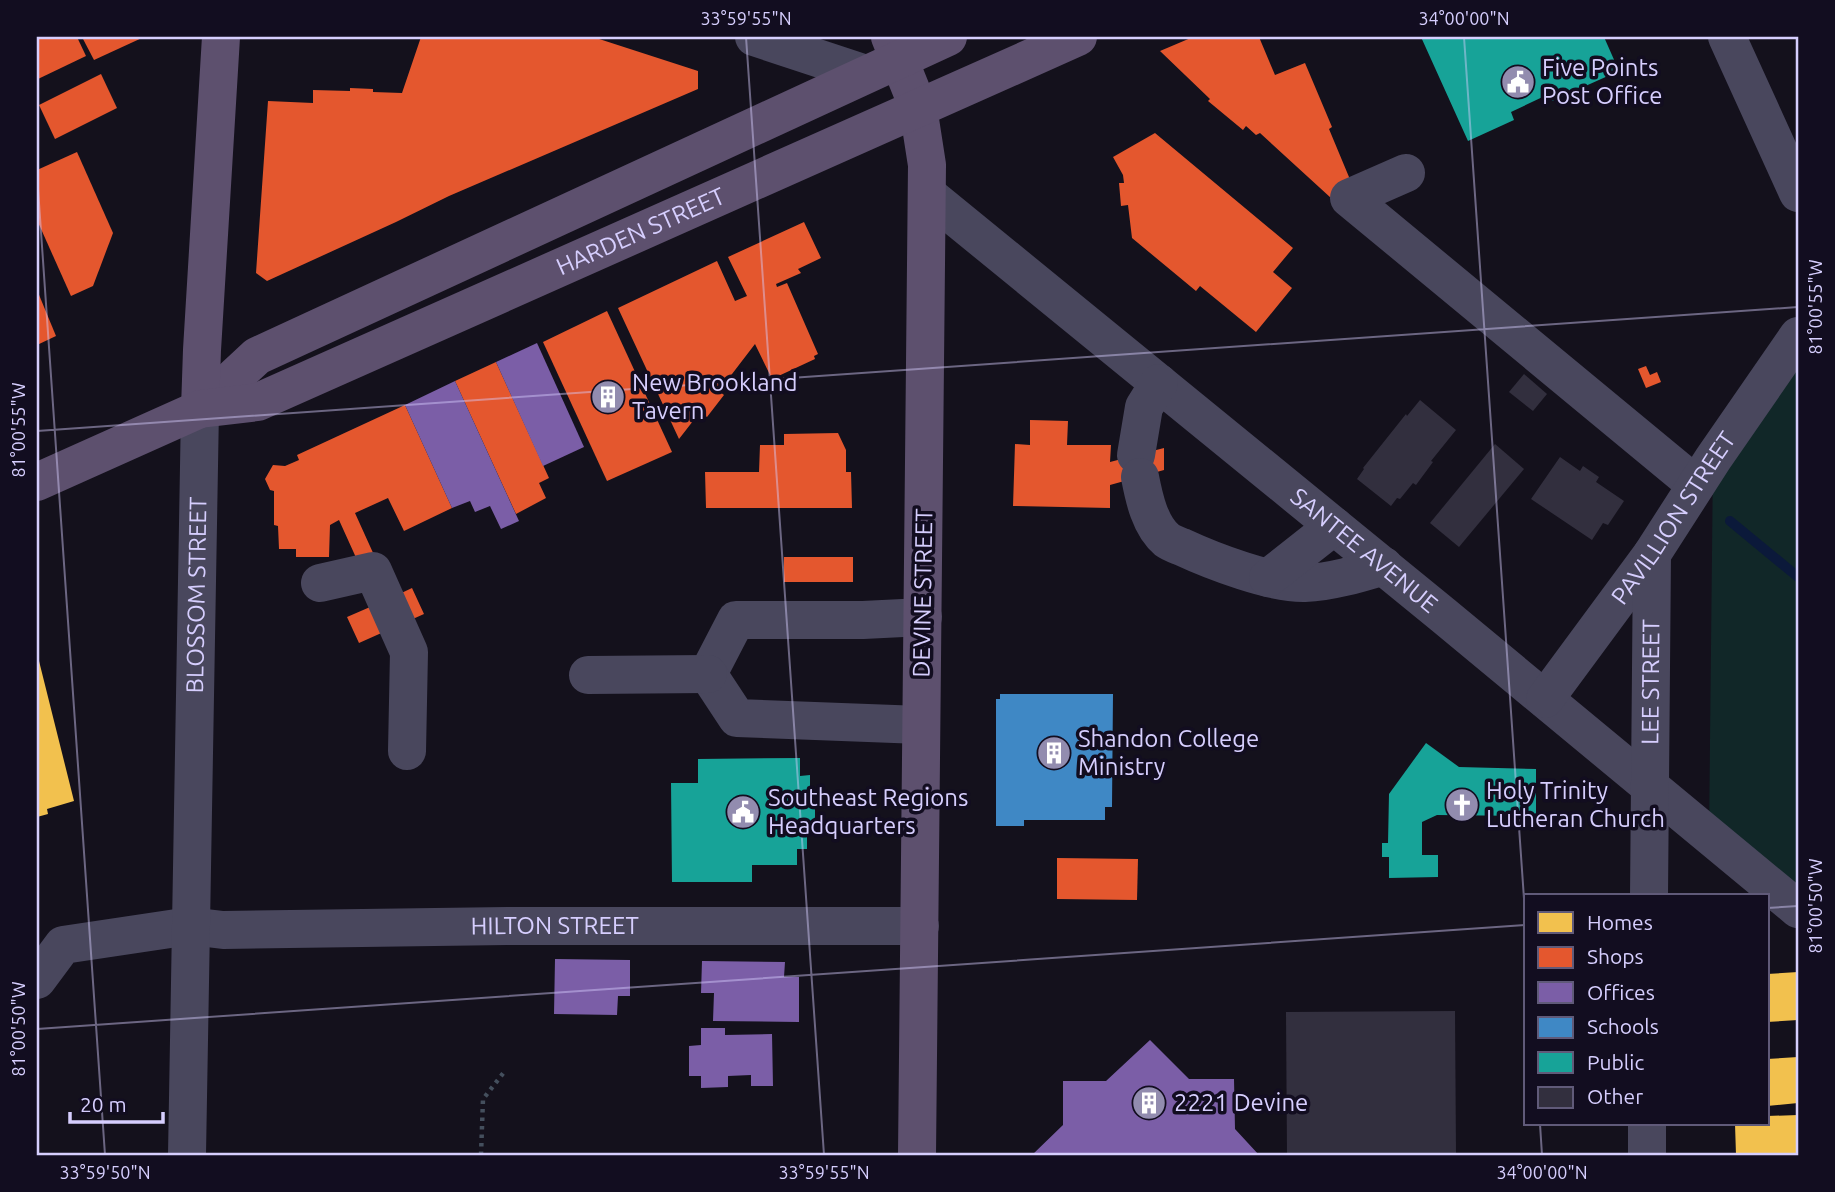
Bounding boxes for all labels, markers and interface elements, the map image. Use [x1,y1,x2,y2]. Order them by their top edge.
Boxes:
text: 33°59'55"N [700,8,792,28]
text: 34°00'00"N [1418,8,1510,28]
place label: Five Points Post Office [1542,54,1663,109]
public building icon: Five Points Post Office [1499,63,1537,101]
street label: HARDEN STREET [552,182,729,280]
text: 81°00'55"W [1805,259,1825,355]
place label: New Brookland Tavern [632,369,797,424]
building icon: New Brookland Tavern [589,378,627,416]
text: 81°00'55"W [8,382,28,478]
street label: PAVILLION STREET [1606,426,1741,609]
street label: SANTEE AVENUE [1286,482,1443,618]
street label: BLOSSOM STREET [181,497,211,694]
street label: DEVINE STREET [908,508,937,678]
street label: LEE STREET [1636,619,1664,745]
place label: Shandon College Ministry [1078,725,1259,780]
building icon: Shandon College Ministry [1035,734,1073,772]
place label: Holy Trinity Lutheran Church [1486,777,1665,832]
place label: Southeast Regions Headquarters [768,784,968,839]
church icon: Holy Trinity Lutheran Church [1443,786,1481,824]
public building icon: Southeast Regions Headquarters [724,793,762,831]
text: 81°00'50"W [1805,858,1825,954]
legend [1524,894,1769,1126]
text: Homes [1587,910,1653,934]
street label: HILTON STREET [470,912,639,940]
text: Shops [1587,944,1644,968]
text: Offices [1587,980,1655,1004]
text: 81°00'50"W [8,981,28,1077]
text: Schools [1587,1014,1659,1038]
text: Public [1587,1050,1644,1074]
scale bar [70,1080,163,1124]
building icon: 2221 Devine [1130,1084,1168,1122]
text: Other [1587,1084,1643,1108]
place label: 2221 Devine [1174,1089,1308,1116]
text: 20 m [80,1092,127,1116]
text: 33°59'50"N [59,1162,151,1182]
text: 33°59'55"N [778,1162,870,1182]
text: 34°00'00"N [1496,1162,1588,1182]

